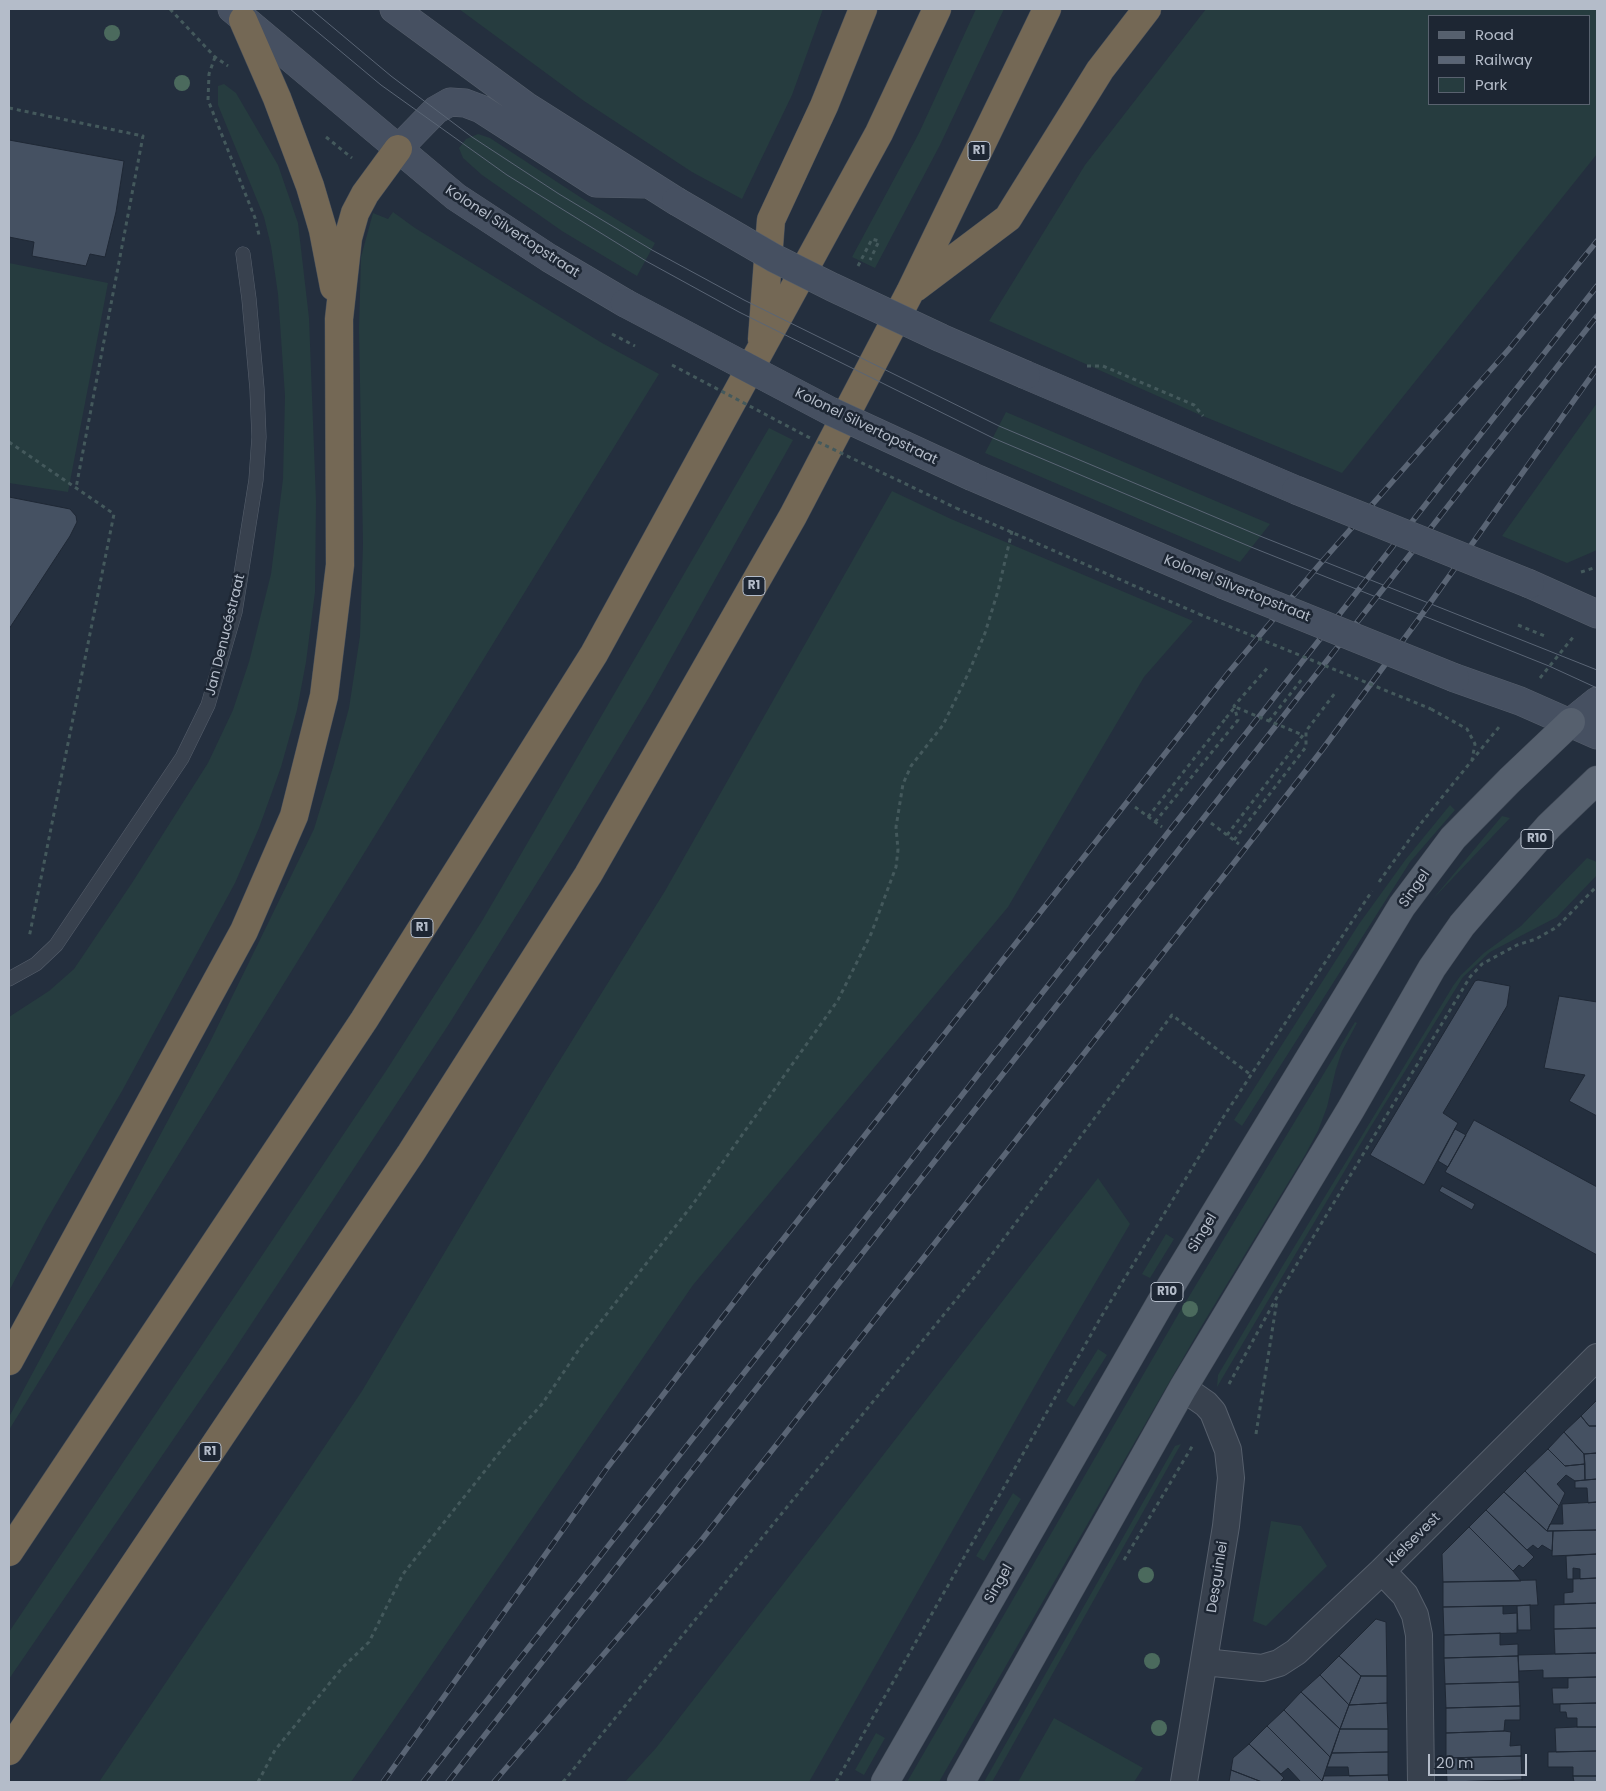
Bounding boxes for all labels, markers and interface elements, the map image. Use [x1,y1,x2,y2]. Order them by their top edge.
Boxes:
legend [1428,15,1591,105]
text: Road [1475,24,1514,45]
text: Railway [1475,49,1533,70]
text: Park [1475,74,1507,95]
road number: R1 [968,142,990,160]
street label: Kolonel Silvertopstraat [442,182,582,282]
street label: Kolonel Silvertopstraat [792,385,940,469]
street label: Kolonel Silvertopstraat [1161,552,1313,626]
street label: Jan Denucéstraat [203,572,249,698]
road number: R1 [743,576,765,596]
road number: R10 [1521,830,1553,849]
street label: Singel [1396,867,1434,911]
road number: R1 [411,918,433,938]
street label: Singel [1185,1211,1221,1255]
road number: R10 [1151,1282,1183,1301]
road number: R1 [199,1442,221,1461]
street label: Kielsevest [1384,1510,1444,1570]
street label: Desguinlei [1204,1540,1232,1614]
street label: Singel [981,1562,1017,1606]
scale bar [1431,1744,1530,1776]
text: 20 m [1436,1752,1474,1773]

